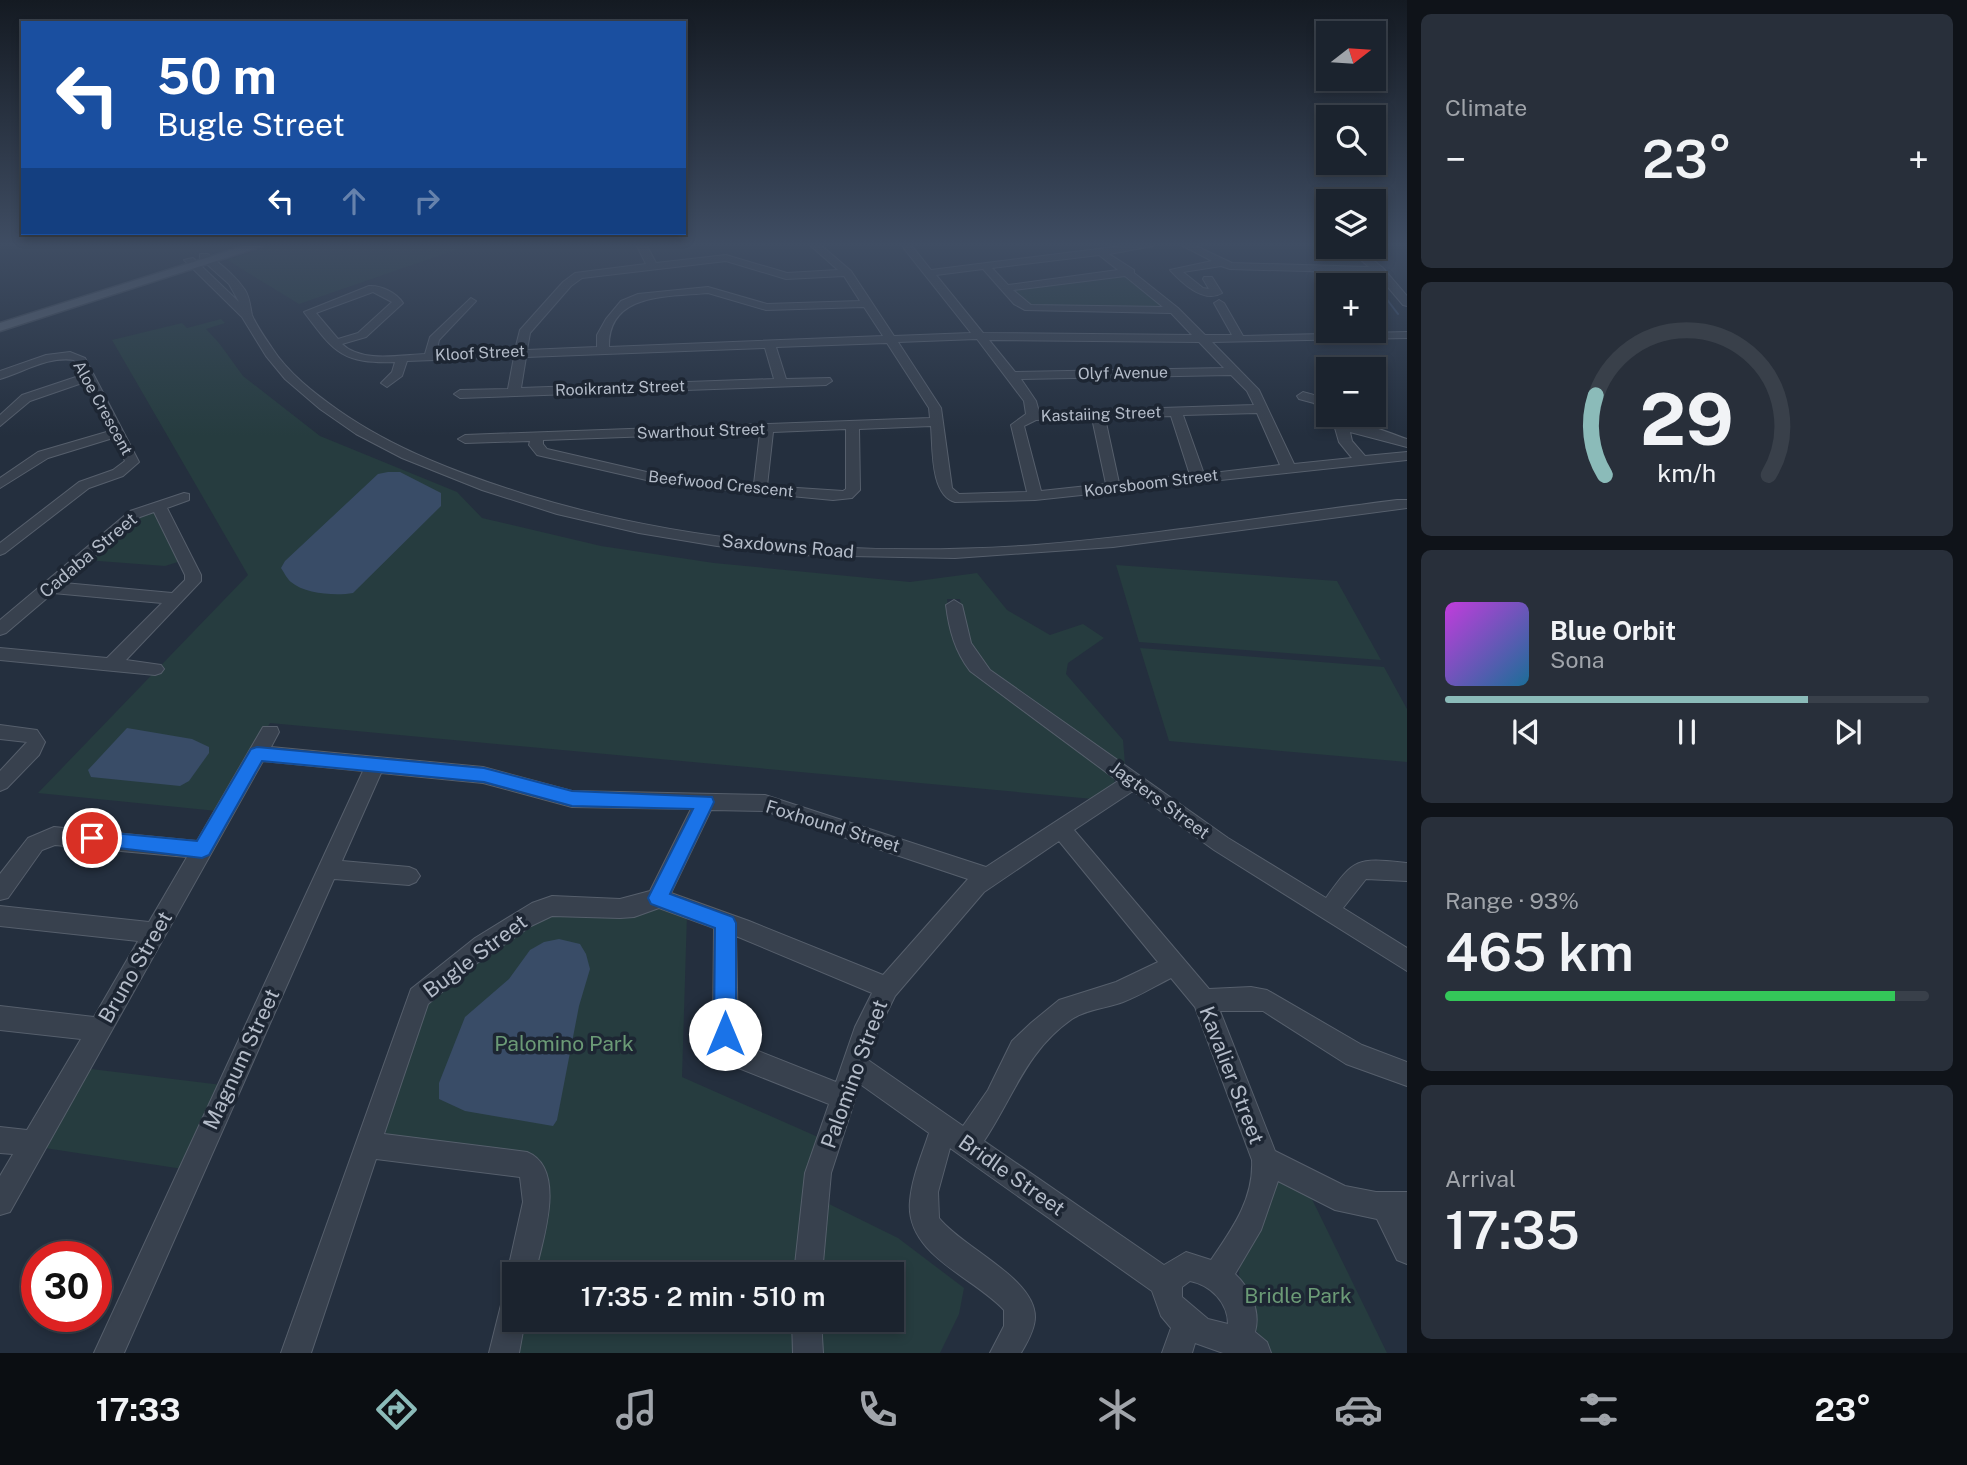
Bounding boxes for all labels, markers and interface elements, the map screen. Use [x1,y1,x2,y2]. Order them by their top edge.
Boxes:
north arrow [1316,21,1386,91]
map controls [1316,21,1386,427]
text: 50 m [157,47,277,105]
icon: left [42,49,133,140]
text: Climate [1445,94,1527,121]
button: search [1316,105,1386,175]
text: Bugle Street [157,106,345,143]
text: 23° [1642,129,1732,190]
text: − [1445,137,1466,182]
text: + [1908,137,1929,182]
icon: left [262,182,300,220]
icon: ahead [335,182,373,220]
icon: right [408,182,446,220]
button: layers [1316,189,1386,259]
button: + [1316,273,1386,343]
street label: Kloof Street [435,341,525,365]
button: − [1316,357,1386,427]
street label: Aloe Crescent [69,358,137,458]
street label: Olyf Avenue [1078,363,1168,383]
street label: Rooikrantz Street [555,376,685,400]
text: 29 [1640,376,1734,461]
street label: Kastaiing Street [1040,402,1162,426]
street label: Swarthout Street [636,419,766,443]
text: km/h [1658,457,1716,487]
street label: Koorsboom Street [1083,465,1219,501]
street label: Beefwood Crescent [647,467,795,501]
street label: Cadaba Street [35,508,141,602]
street label: Saxdowns Road [721,530,855,562]
text: Blue Orbit [1550,615,1676,646]
text: Sona [1550,646,1604,673]
icon: previous [1507,713,1545,751]
icon: pause [1668,713,1706,751]
icon: next [1829,713,1867,751]
street label: Jagters Street [1106,757,1214,843]
street label: Foxhound Street [763,796,903,856]
pin [62,808,122,868]
icon: arrive [73,819,111,857]
text: Range · 93% [1445,887,1579,914]
street label: Bruno Street [93,907,177,1027]
street label: Bugle Street [418,909,532,1003]
text: 465 km [1445,922,1634,983]
street label: Magnum Street [197,985,285,1133]
street label: Palomino Street [816,996,892,1152]
position arrow [688,997,762,1071]
street label: Kavalier Street [1194,1003,1270,1147]
park label: Palomino Park [494,1031,634,1056]
street label: Bridle Street [954,1129,1070,1221]
text: Arrival [1445,1165,1516,1192]
text: 17:35 [1445,1200,1580,1261]
speed limit sign: 30 [21,1241,112,1332]
text: 17:35 · 2 min · 510 m [581,1281,825,1312]
park label: Bridle Park [1244,1283,1352,1308]
icon: directions [372,1385,421,1434]
icon: music [612,1385,661,1434]
icon: phone [853,1385,902,1434]
icon: climate [1093,1385,1142,1434]
icon: car [1334,1385,1383,1434]
icon: filters [1574,1385,1623,1434]
text: 17:33 [96,1391,181,1428]
text: 23° [1814,1391,1871,1428]

